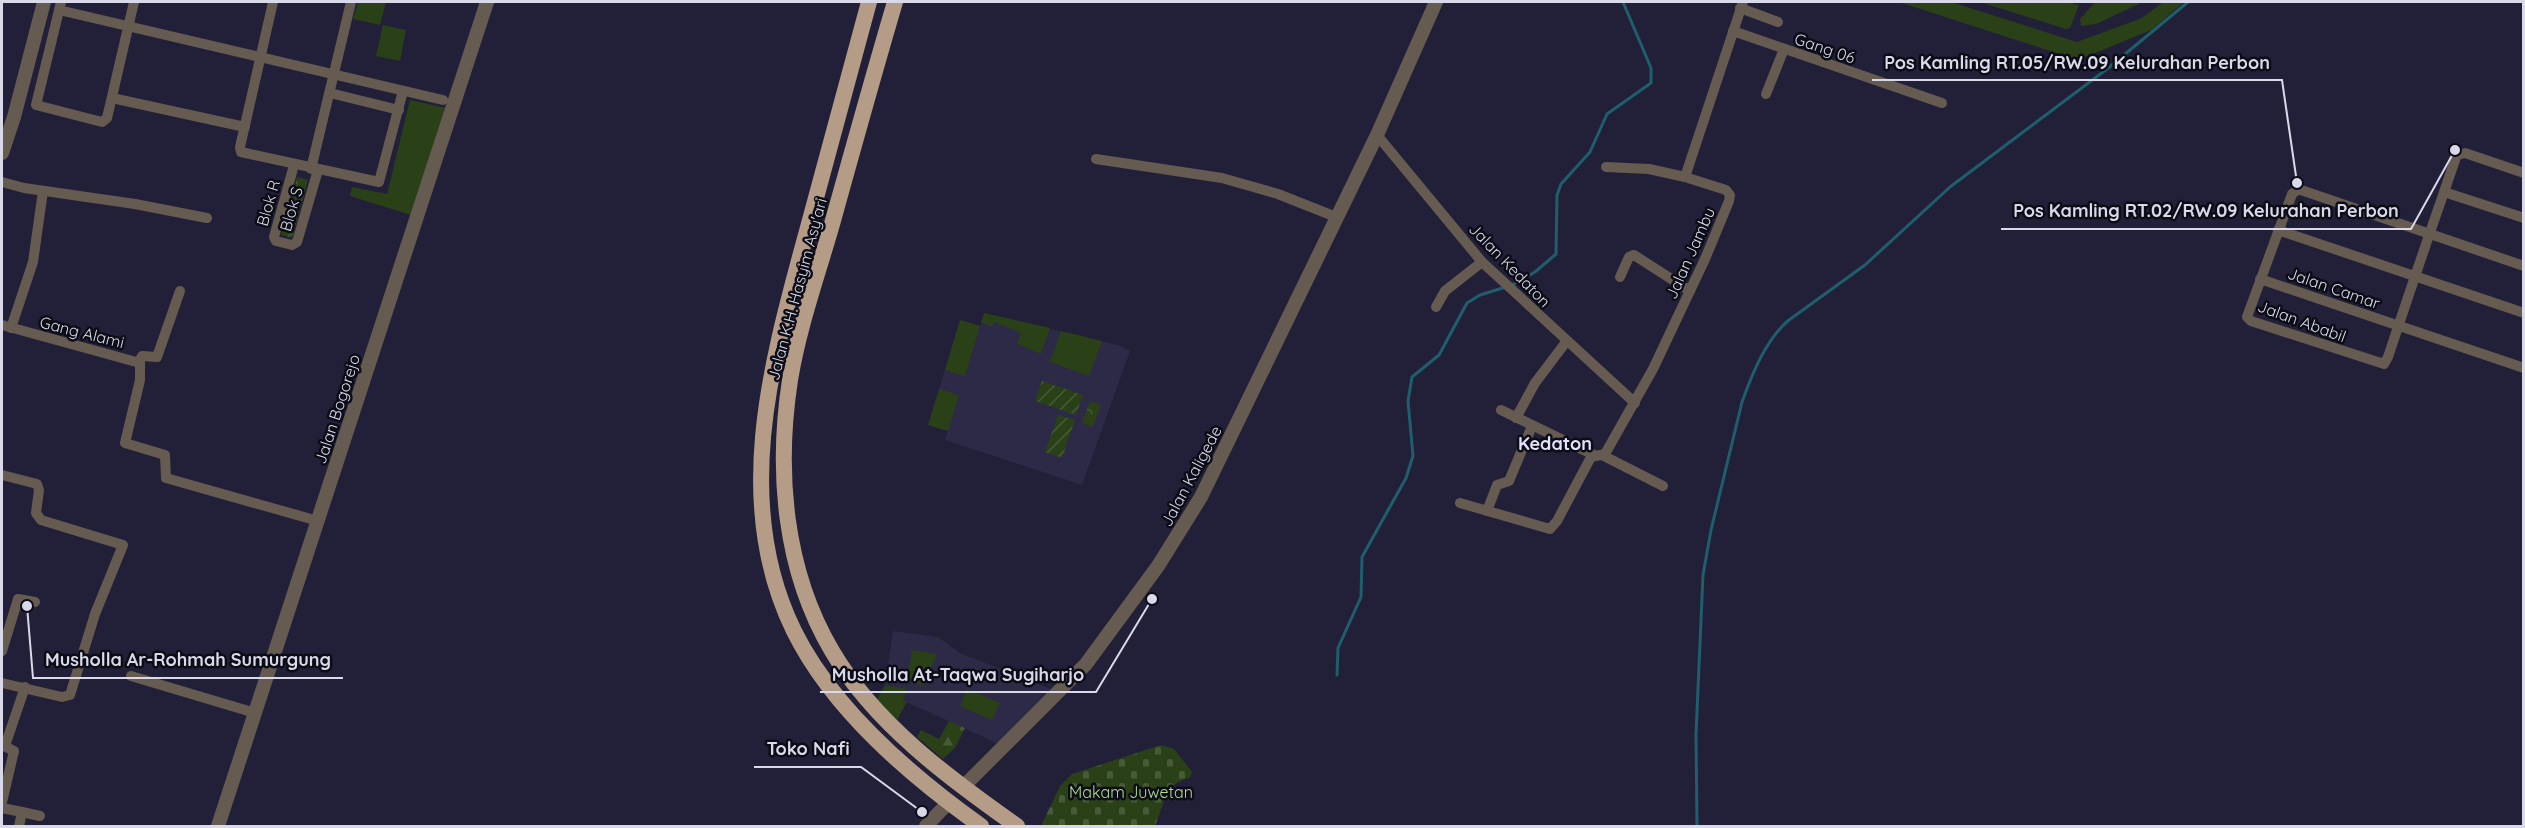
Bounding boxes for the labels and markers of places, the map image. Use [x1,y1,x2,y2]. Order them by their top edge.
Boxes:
callout: Pos Kamling RT.05/RW.09 Kelurahan Perbon [1872,44,2282,80]
callout: Pos Kamling RT.02/RW.09 Kelurahan Perbon [2001,193,2411,229]
callout: Musholla Ar-Rohmah Sumurgung [33,642,343,678]
callout: Musholla At-Taqwa Sugiharjo [820,656,1096,692]
callout: Toko Nafi [754,731,861,767]

